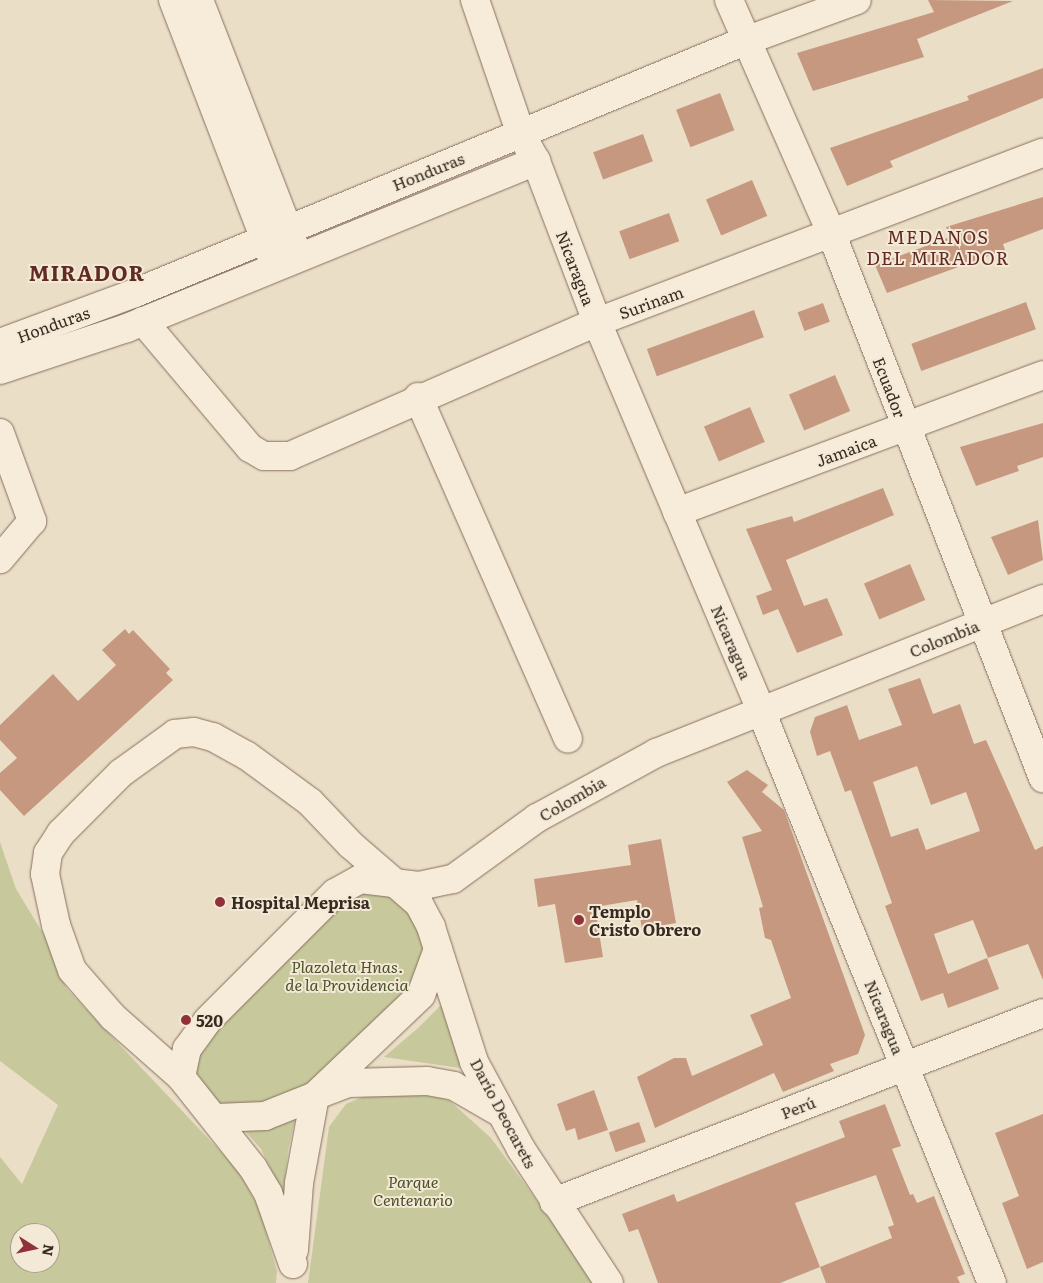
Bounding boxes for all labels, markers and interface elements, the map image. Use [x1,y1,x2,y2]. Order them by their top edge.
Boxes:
street label: Honduras [389,148,467,194]
district label: MEDANOS DEL MIRADOR [865,227,1011,270]
street label: Nicaragua [553,228,599,308]
district label: MIRADOR [28,259,146,285]
street label: Surinam [616,282,686,322]
street label: Honduras [14,302,92,346]
street label: Ecuador [870,354,910,420]
street label: Jamaica [813,430,879,470]
street label: Nicaragua [708,602,756,682]
street label: Colombia [906,615,982,661]
street label: Colombia [535,771,609,825]
place label: Hospital Meprisa [231,892,370,912]
marker: Hospital Meprisa [213,895,227,909]
place label: Templo Cristo Obrero [589,901,701,939]
marker: Templo Cristo Obrero [573,914,585,926]
park label: Plazoleta Hnas. de la Providencia [285,956,409,994]
street label: Nicaragua [861,977,909,1057]
place label: 520 [196,1010,223,1030]
marker: 520 [180,1014,192,1026]
street label: Darío Deocarets [467,1055,541,1171]
street label: Perú [778,1092,818,1122]
park label: Parque Centenario [373,1171,453,1209]
north arrow [10,1223,60,1273]
text: N [38,1243,60,1258]

